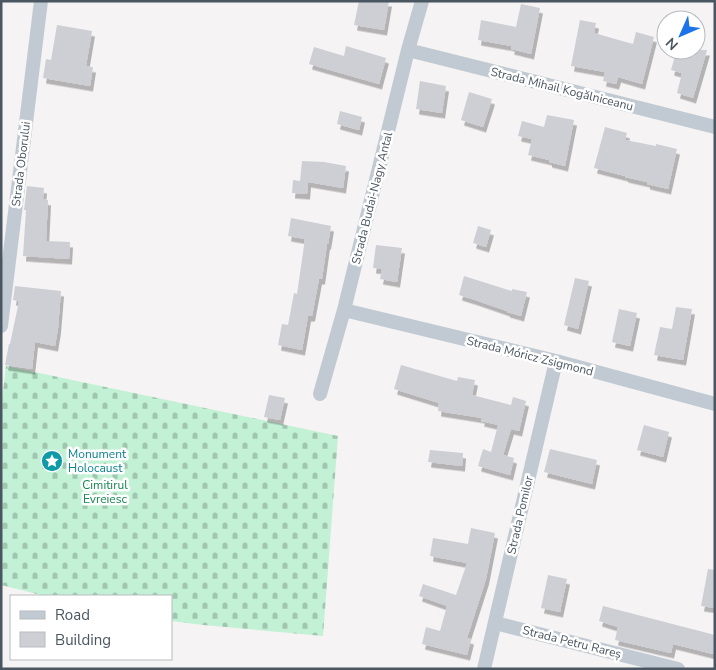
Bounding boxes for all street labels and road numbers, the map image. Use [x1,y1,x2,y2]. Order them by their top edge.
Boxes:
street label: Strada Mihail Kogălniceanu [489,64,635,114]
street label: Strada Oborului [8,121,34,207]
street label: Strada Budai-Nagy Antal [348,130,396,266]
street label: Strada Móricz Zsigmond [465,332,595,380]
street label: Strada Pomilor [503,473,537,556]
street label: Strada Petru Rareș [521,622,623,662]

